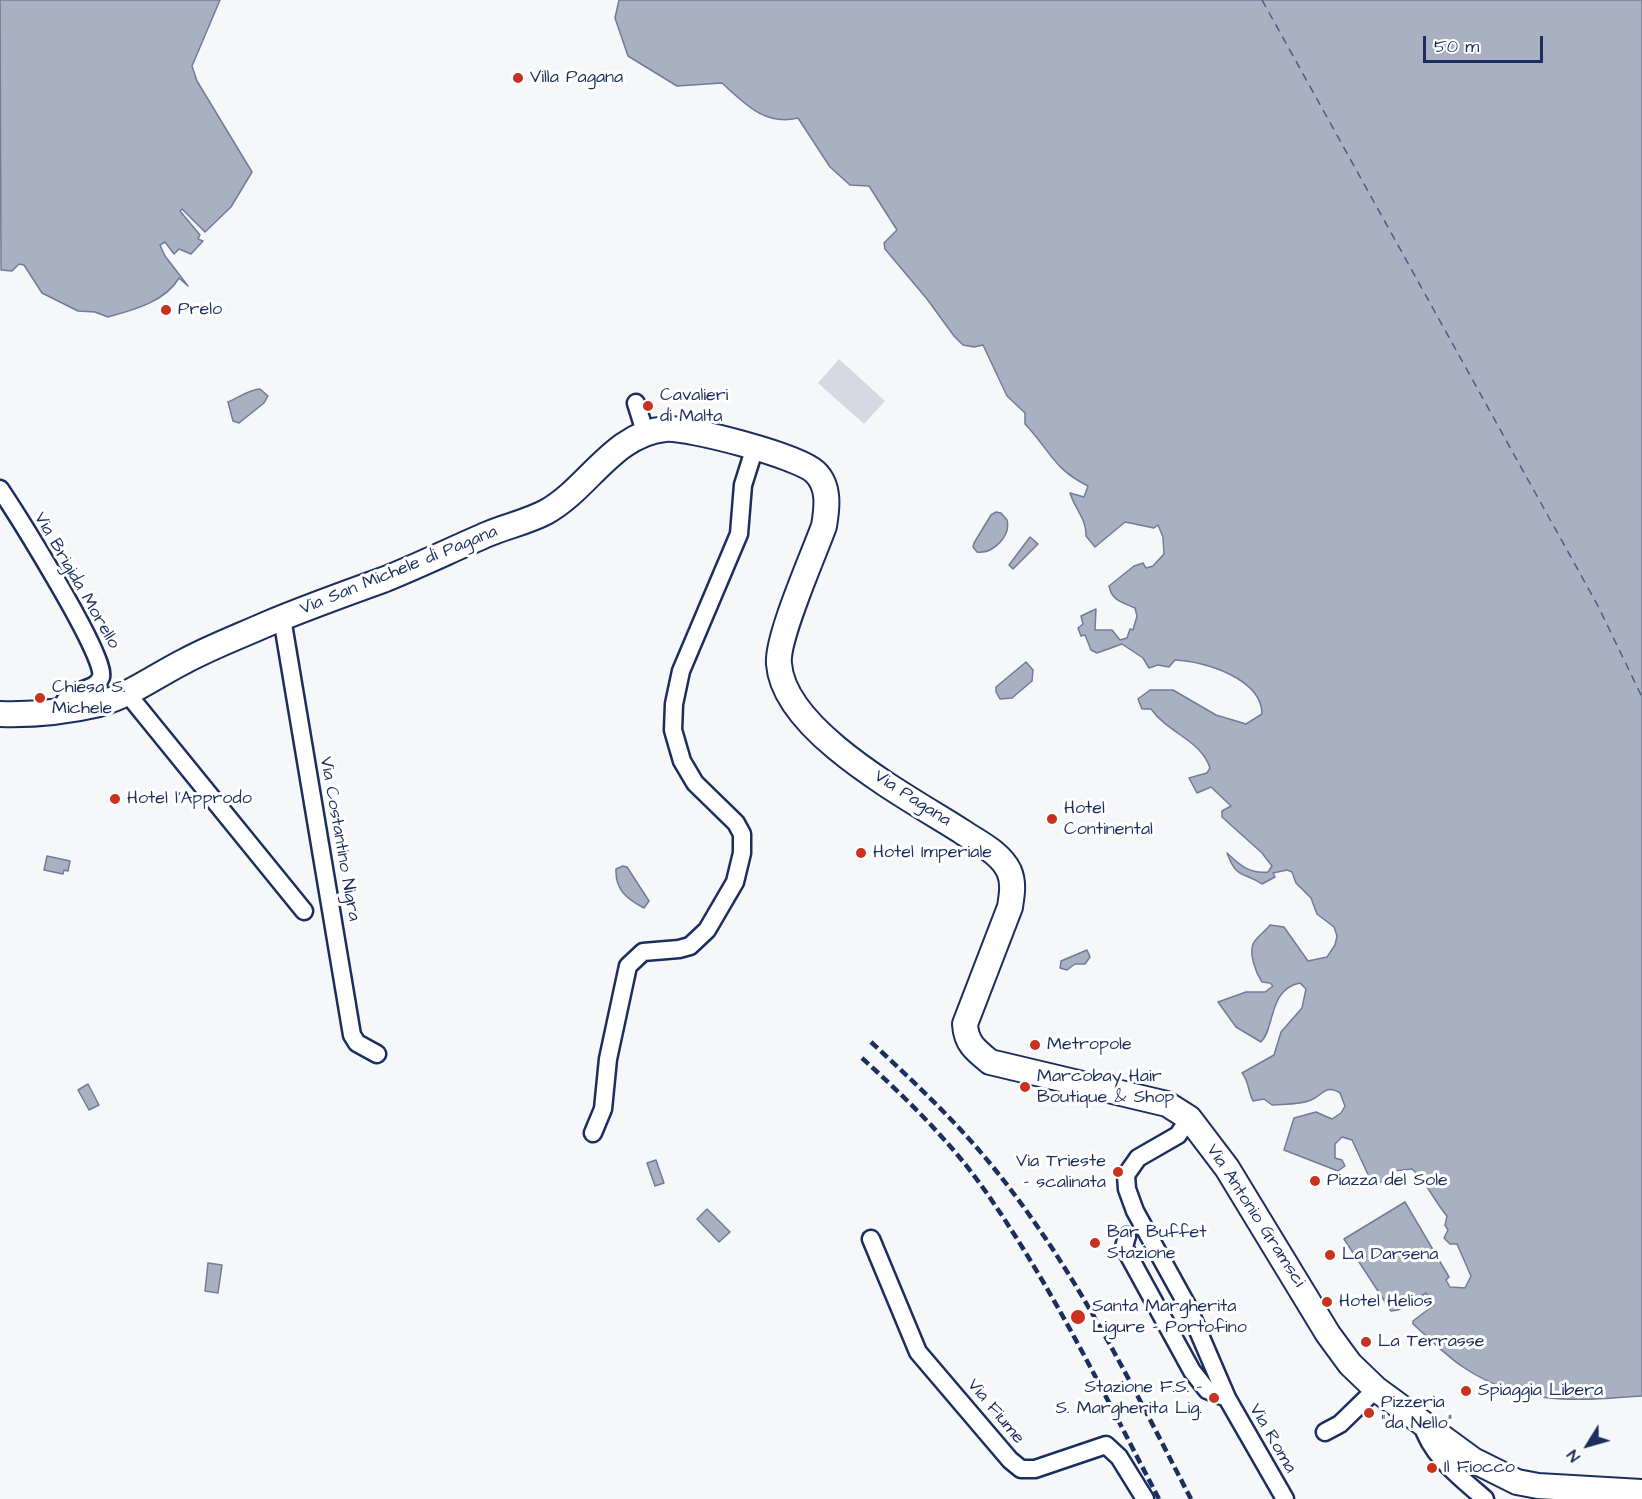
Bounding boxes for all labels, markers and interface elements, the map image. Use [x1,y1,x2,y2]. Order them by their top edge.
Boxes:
scale bar [1426,24,1546,62]
text: 50 m [1434,34,1479,59]
place label: Villa Pagana [530,67,623,89]
marker: Villa Pagana [511,71,525,85]
place label: Prelo [178,299,222,321]
marker: Prelo [159,303,173,317]
place label: Cavalieri di Malta [660,385,728,428]
marker: Cavalieri di Malta [641,399,655,413]
street label: Via Brigida Morello [28,509,124,653]
street label: Via San Michele di Pagana [297,521,501,621]
place label: Chiesa S. Michele [52,677,126,720]
marker: Chiesa S. Michele [33,691,47,705]
street label: Via Costantino Nigra [314,755,364,923]
street label: Via Pagana [869,766,955,832]
place label: Hotel l'Approdo [127,788,252,810]
marker: Hotel l'Approdo [108,792,122,806]
place label: Hotel Continental [1064,798,1153,840]
marker: Hotel Continental [1045,812,1059,826]
place label: Hotel Imperiale [873,842,992,864]
marker: Hotel Imperiale [854,846,868,860]
place label: Metropole [1047,1034,1132,1056]
marker: Metropole [1028,1038,1042,1052]
place label: Marcobay Hair Boutique & Shop [1037,1066,1174,1108]
marker: Marcobay Hair Boutique & Shop [1018,1080,1032,1094]
street label: Via Antonio Gramsci [1201,1140,1309,1292]
place label: Via Trieste - scalinata [1016,1151,1106,1194]
marker: Via Trieste - scalinata [1111,1165,1125,1179]
place label: Piazza del Sole [1327,1170,1448,1192]
marker: Piazza del Sole [1308,1174,1322,1188]
place label: Bar Buffet Stazione [1107,1222,1206,1264]
marker: Bar Buffet Stazione [1088,1236,1102,1250]
place label: La Darsena [1342,1244,1439,1266]
marker: La Darsena [1323,1248,1337,1262]
place label: Hotel Helios [1339,1291,1432,1313]
marker: Hotel Helios [1320,1295,1334,1309]
place label: Santa Margherita Ligure - Portofino [1092,1296,1247,1338]
marker: Santa Margherita Ligure - Portofino [1069,1308,1087,1326]
place label: La Terrasse [1378,1331,1485,1353]
marker: La Terrasse [1359,1335,1373,1349]
street label: Via Fiume [962,1375,1028,1449]
place label: Stazione F.S. - S. Margherita Lig. [1055,1377,1202,1420]
place label: Spiaggia Libera [1478,1380,1603,1402]
marker: Spiaggia Libera [1459,1384,1473,1398]
marker: Stazione F.S. - S. Margherita Lig. [1207,1391,1221,1405]
place label: Pizzeria ”da Nello” [1381,1392,1452,1434]
street label: Via Roma [1244,1400,1300,1478]
marker: Pizzeria ”da Nello” [1362,1406,1376,1420]
north arrow [1558,1415,1618,1475]
text: N [1562,1445,1585,1466]
place label: Il Fiocco [1444,1457,1515,1479]
marker: Il Fiocco [1425,1461,1439,1475]

